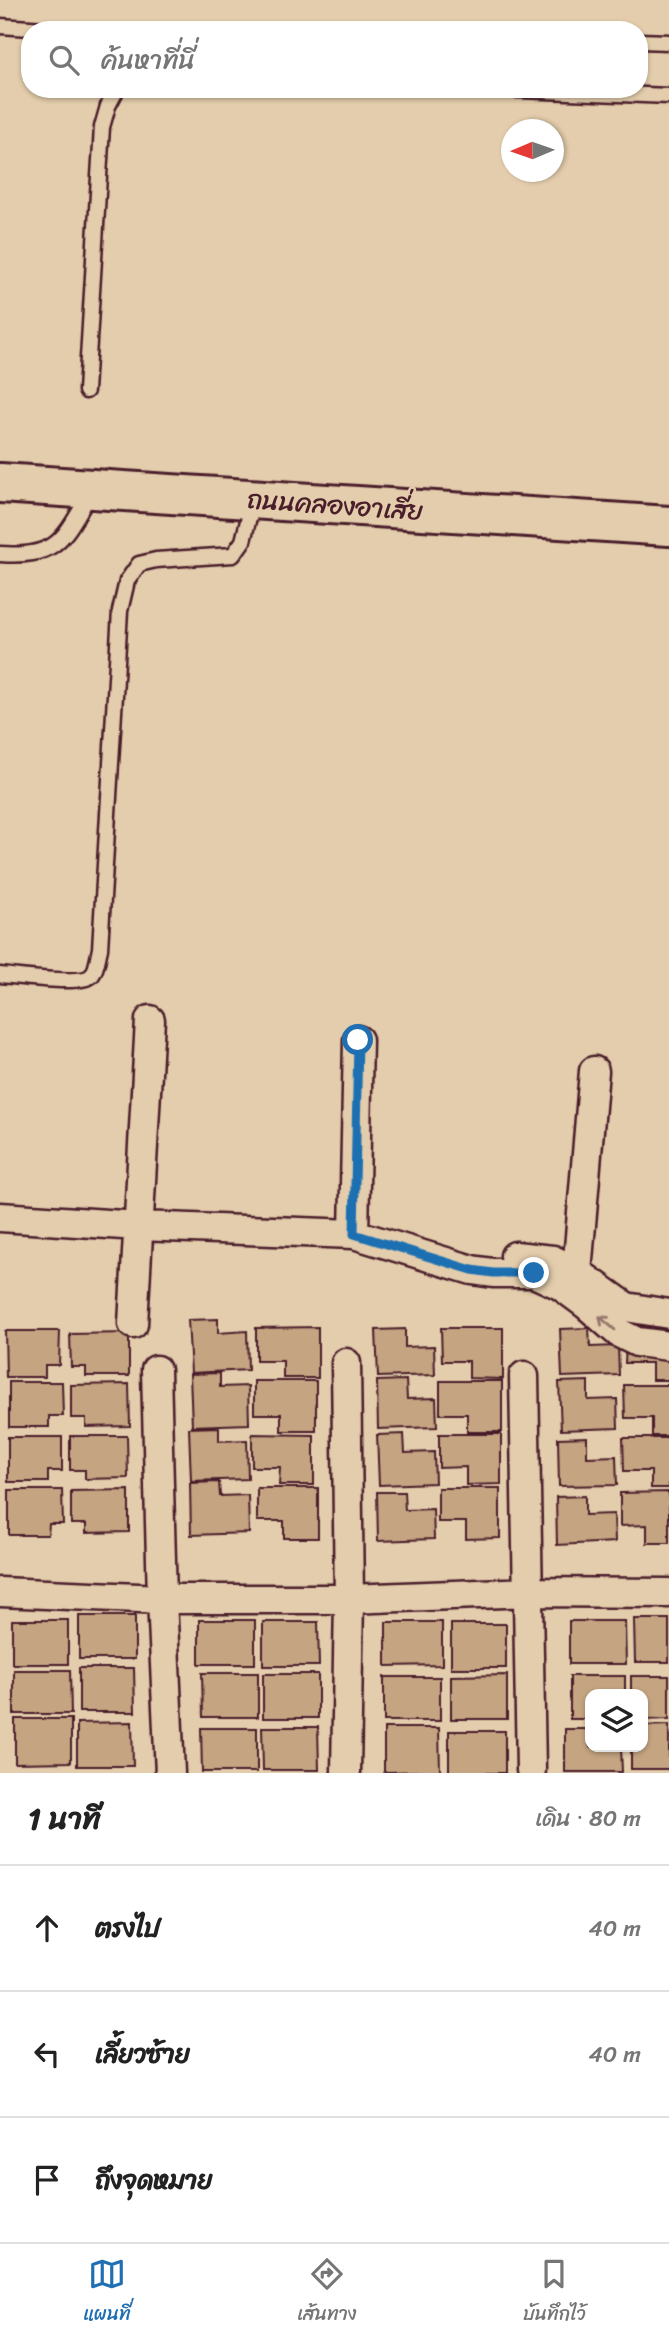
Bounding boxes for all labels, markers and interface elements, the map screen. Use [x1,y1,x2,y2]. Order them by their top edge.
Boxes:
search box [21,21,648,98]
text: ค้นหาที่นี่ [101,37,195,83]
icon: search [45,41,83,79]
north arrow [501,119,564,182]
street label: ถนนคลองอาเสี่ย [246,475,424,534]
route start [342,1024,373,1055]
route end [518,1257,549,1288]
one-way arrow [599,1314,616,1331]
map controls [585,1689,648,1752]
button: layers [585,1689,648,1752]
text: 1 นาที [28,1792,101,1846]
text: เดิน · 80 m [535,1798,641,1839]
text: ตรงไป [95,1905,160,1951]
text: 40 m [588,1908,641,1949]
icon: ahead [28,1909,66,1947]
text: เลี้ยวซ้าย [95,2031,190,2077]
text: 40 m [588,2034,641,2075]
icon: left [28,2035,66,2073]
text: ถึงจุดหมาย [95,2157,212,2203]
icon: arrive [28,2161,66,2199]
tab: แผนที่ [83,2255,131,2330]
tab: เส้นทาง [297,2255,357,2330]
tab: บันทึกไว้ [523,2255,586,2330]

